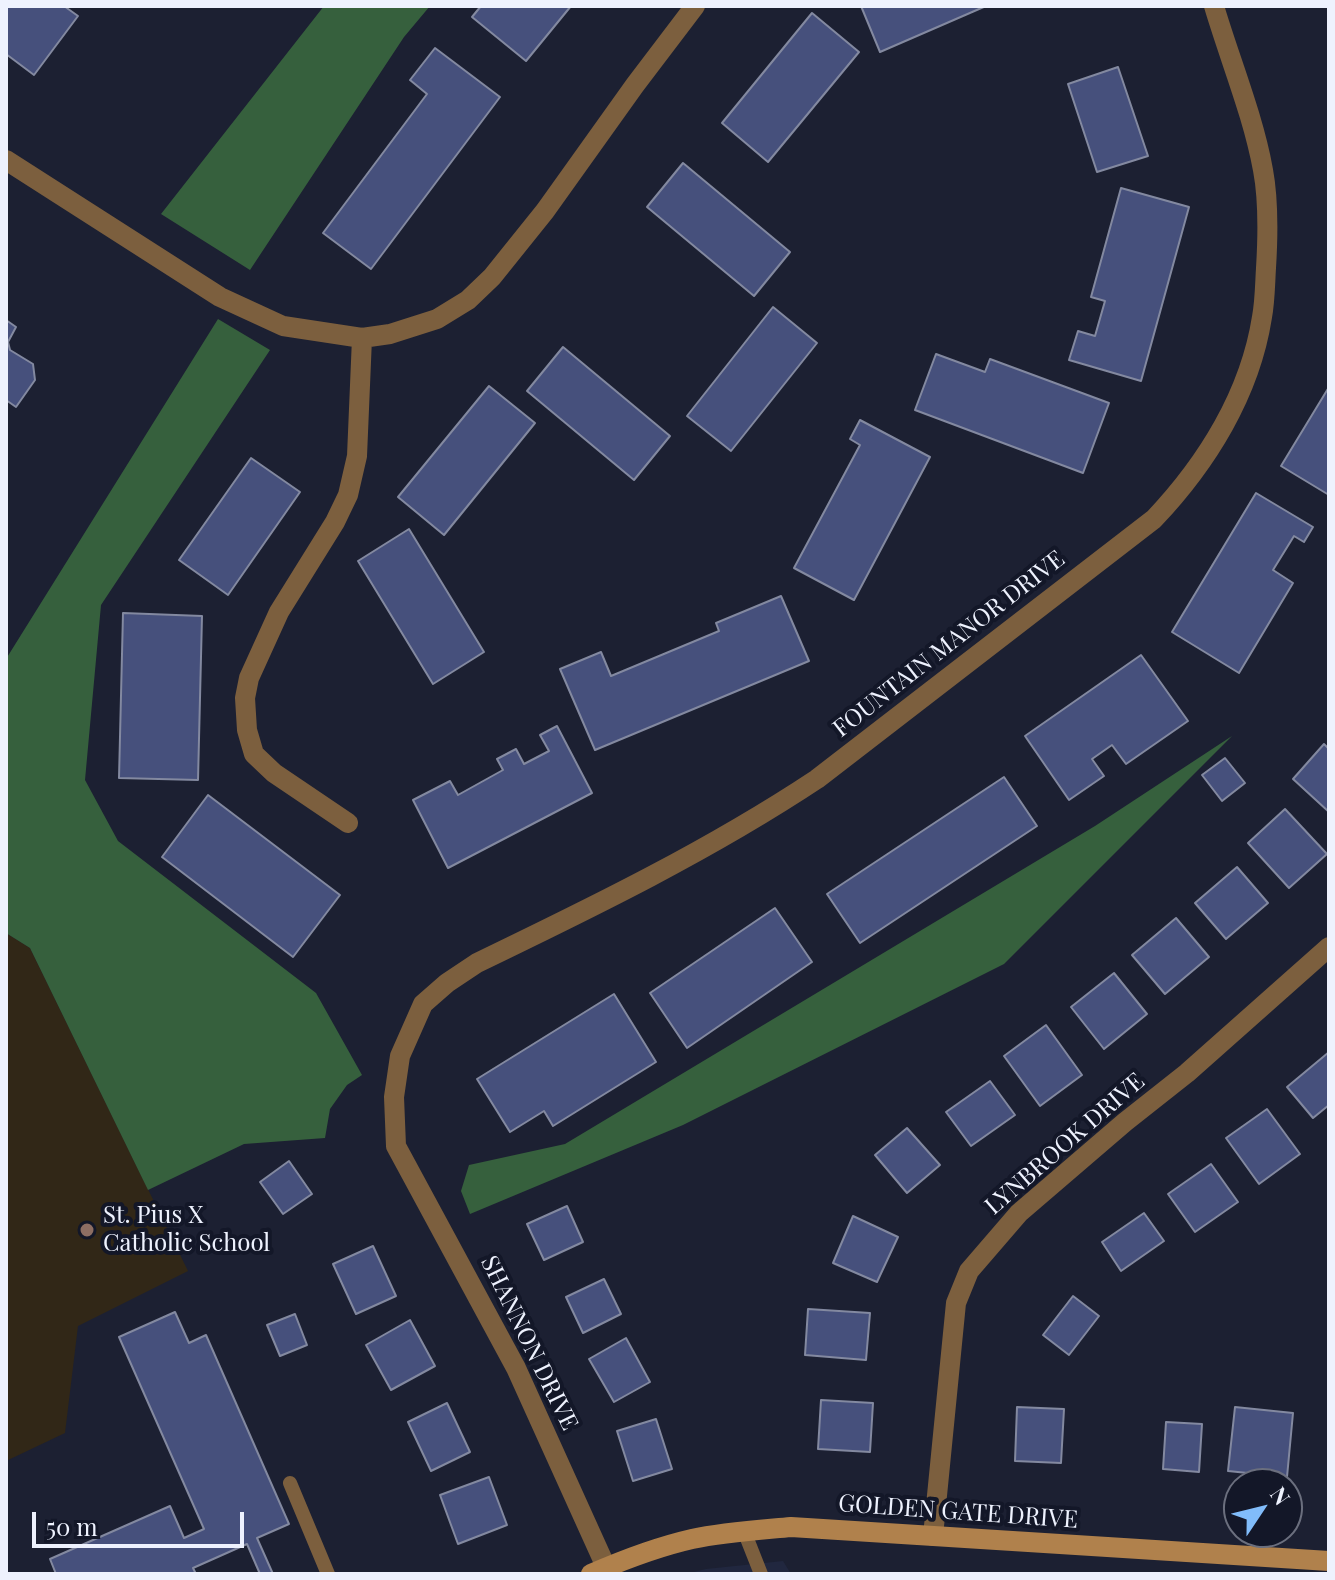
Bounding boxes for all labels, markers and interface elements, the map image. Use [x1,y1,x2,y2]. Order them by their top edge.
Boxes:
street label: FOUNTAIN MANOR DRIVE [828,545,1070,743]
street label: LYNBROOK DRIVE [980,1067,1150,1221]
place label: St. Pius X Catholic School [103,1202,270,1258]
marker: St. Pius X Catholic School [78,1221,96,1239]
street label: SHANNON DRIVE [474,1251,584,1435]
north arrow [1223,1468,1303,1548]
text: N [1264,1480,1298,1510]
street label: GOLDEN GATE DRIVE [837,1489,1079,1535]
scale bar [36,1496,248,1546]
text: 50 m [46,1510,98,1542]

